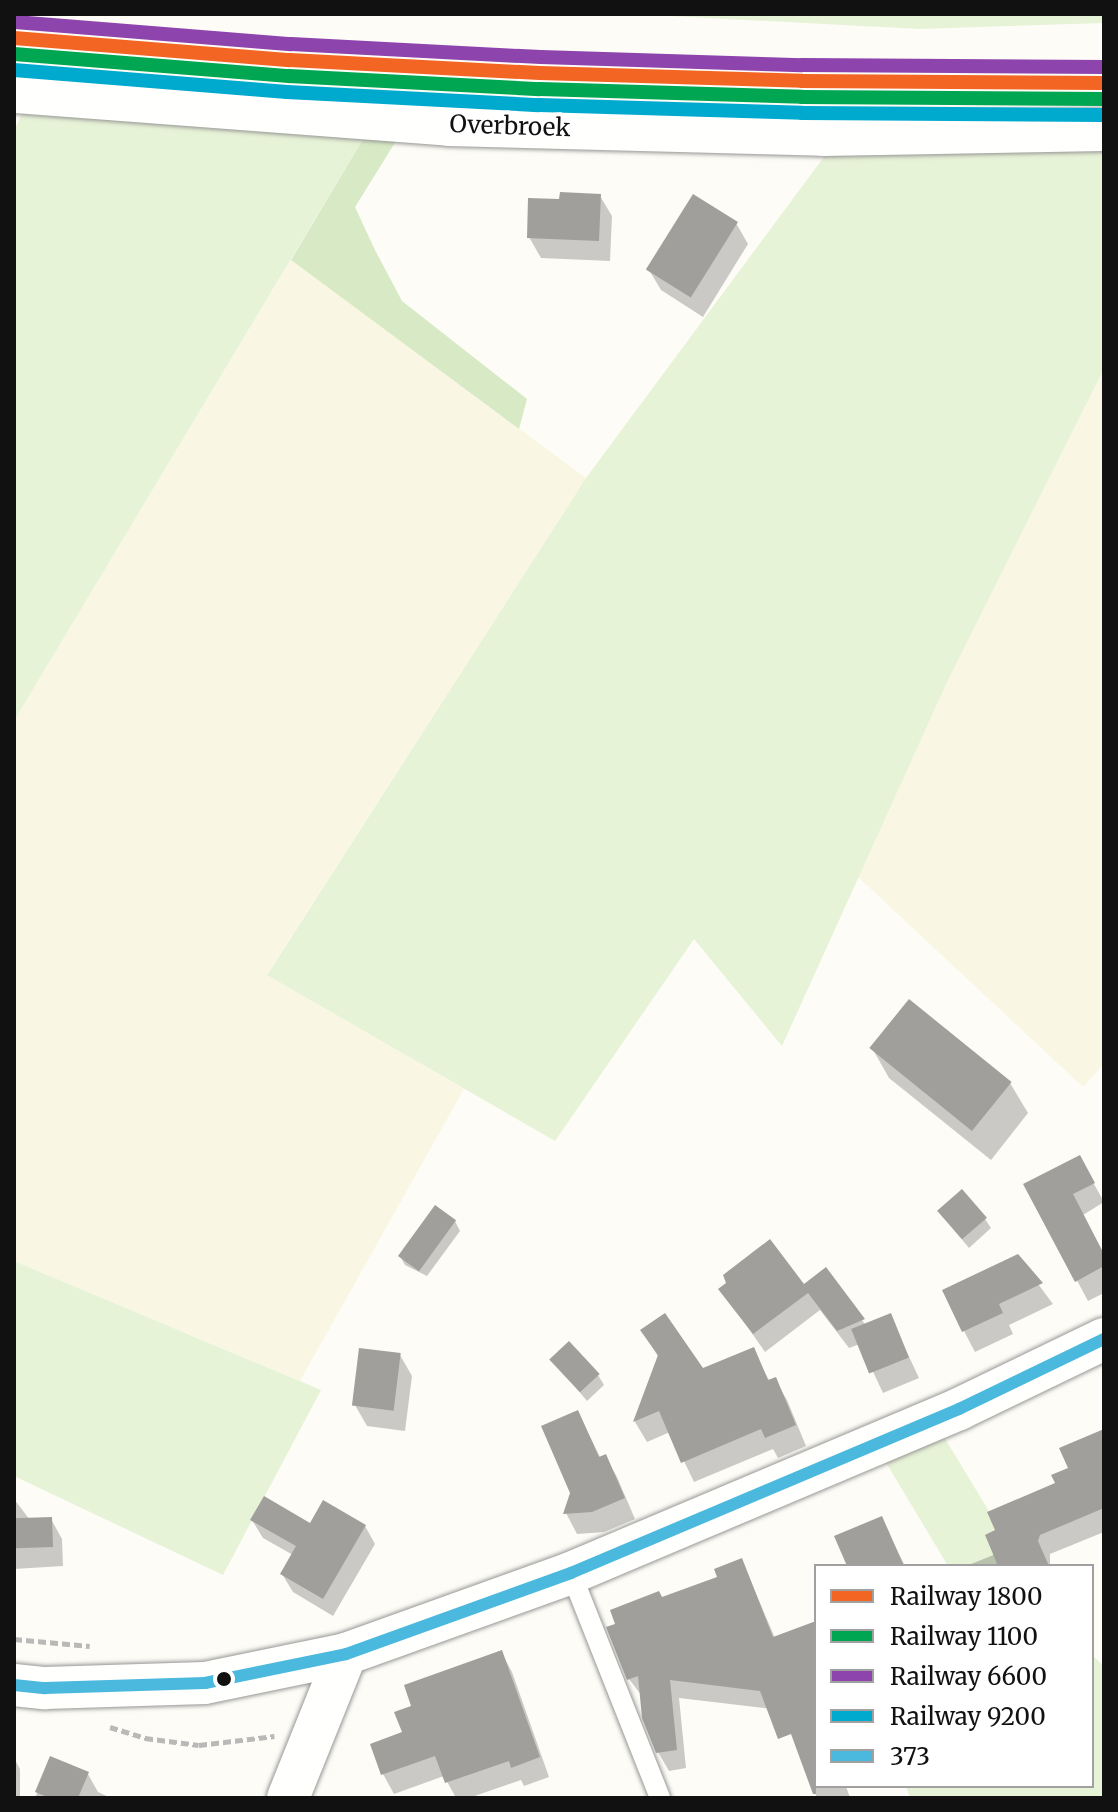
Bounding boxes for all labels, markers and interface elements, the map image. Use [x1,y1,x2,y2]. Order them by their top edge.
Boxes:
street label: Overbroek [449,109,571,143]
legend [814,1564,1094,1788]
text: Railway 1800 [890,1581,1042,1612]
text: Railway 1100 [890,1621,1038,1652]
text: Railway 6600 [890,1661,1047,1692]
unlabelled marker [216,1671,232,1687]
text: Railway 9200 [890,1701,1046,1732]
text: 373 [890,1741,930,1772]

